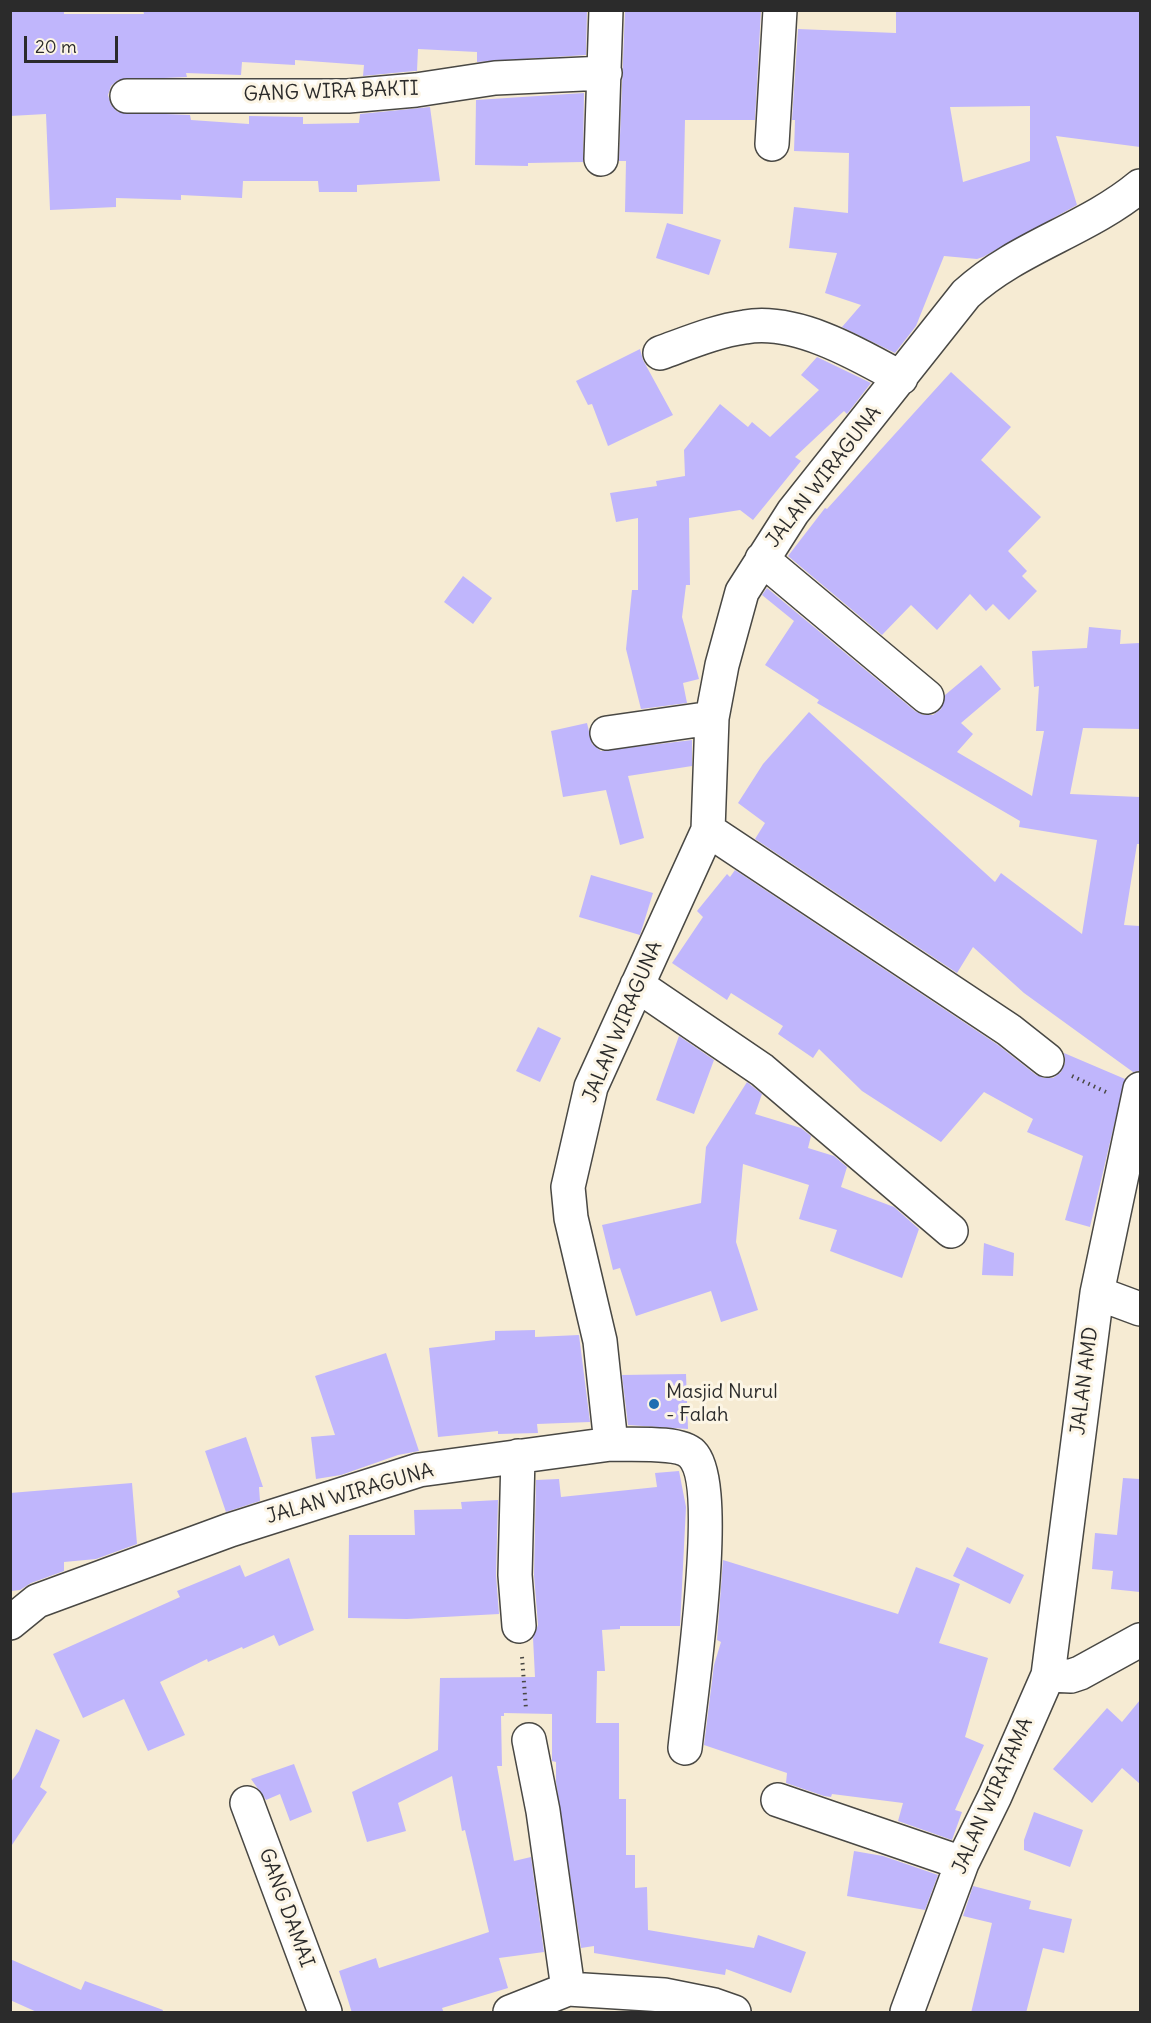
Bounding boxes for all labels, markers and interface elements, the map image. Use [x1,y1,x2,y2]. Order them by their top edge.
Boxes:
scale bar [27,24,122,62]
text: 20 m [35,35,77,58]
street label: GANG WIRA BAKTI [243,77,419,107]
street label: JALAN WIRAGUNA [761,402,887,552]
street label: JALAN WIRAGUNA [578,938,668,1106]
street label: JALAN AMD [1066,1326,1104,1436]
place label: Masjid Nurul - Falah [666,1380,778,1427]
marker: Masjid Nurul - Falah [647,1397,661,1411]
street label: JALAN WIRAGUNA [264,1459,436,1529]
street label: JALAN WIRATAMA [948,1714,1038,1878]
street label: GANG DAMAI [253,1845,319,1971]

